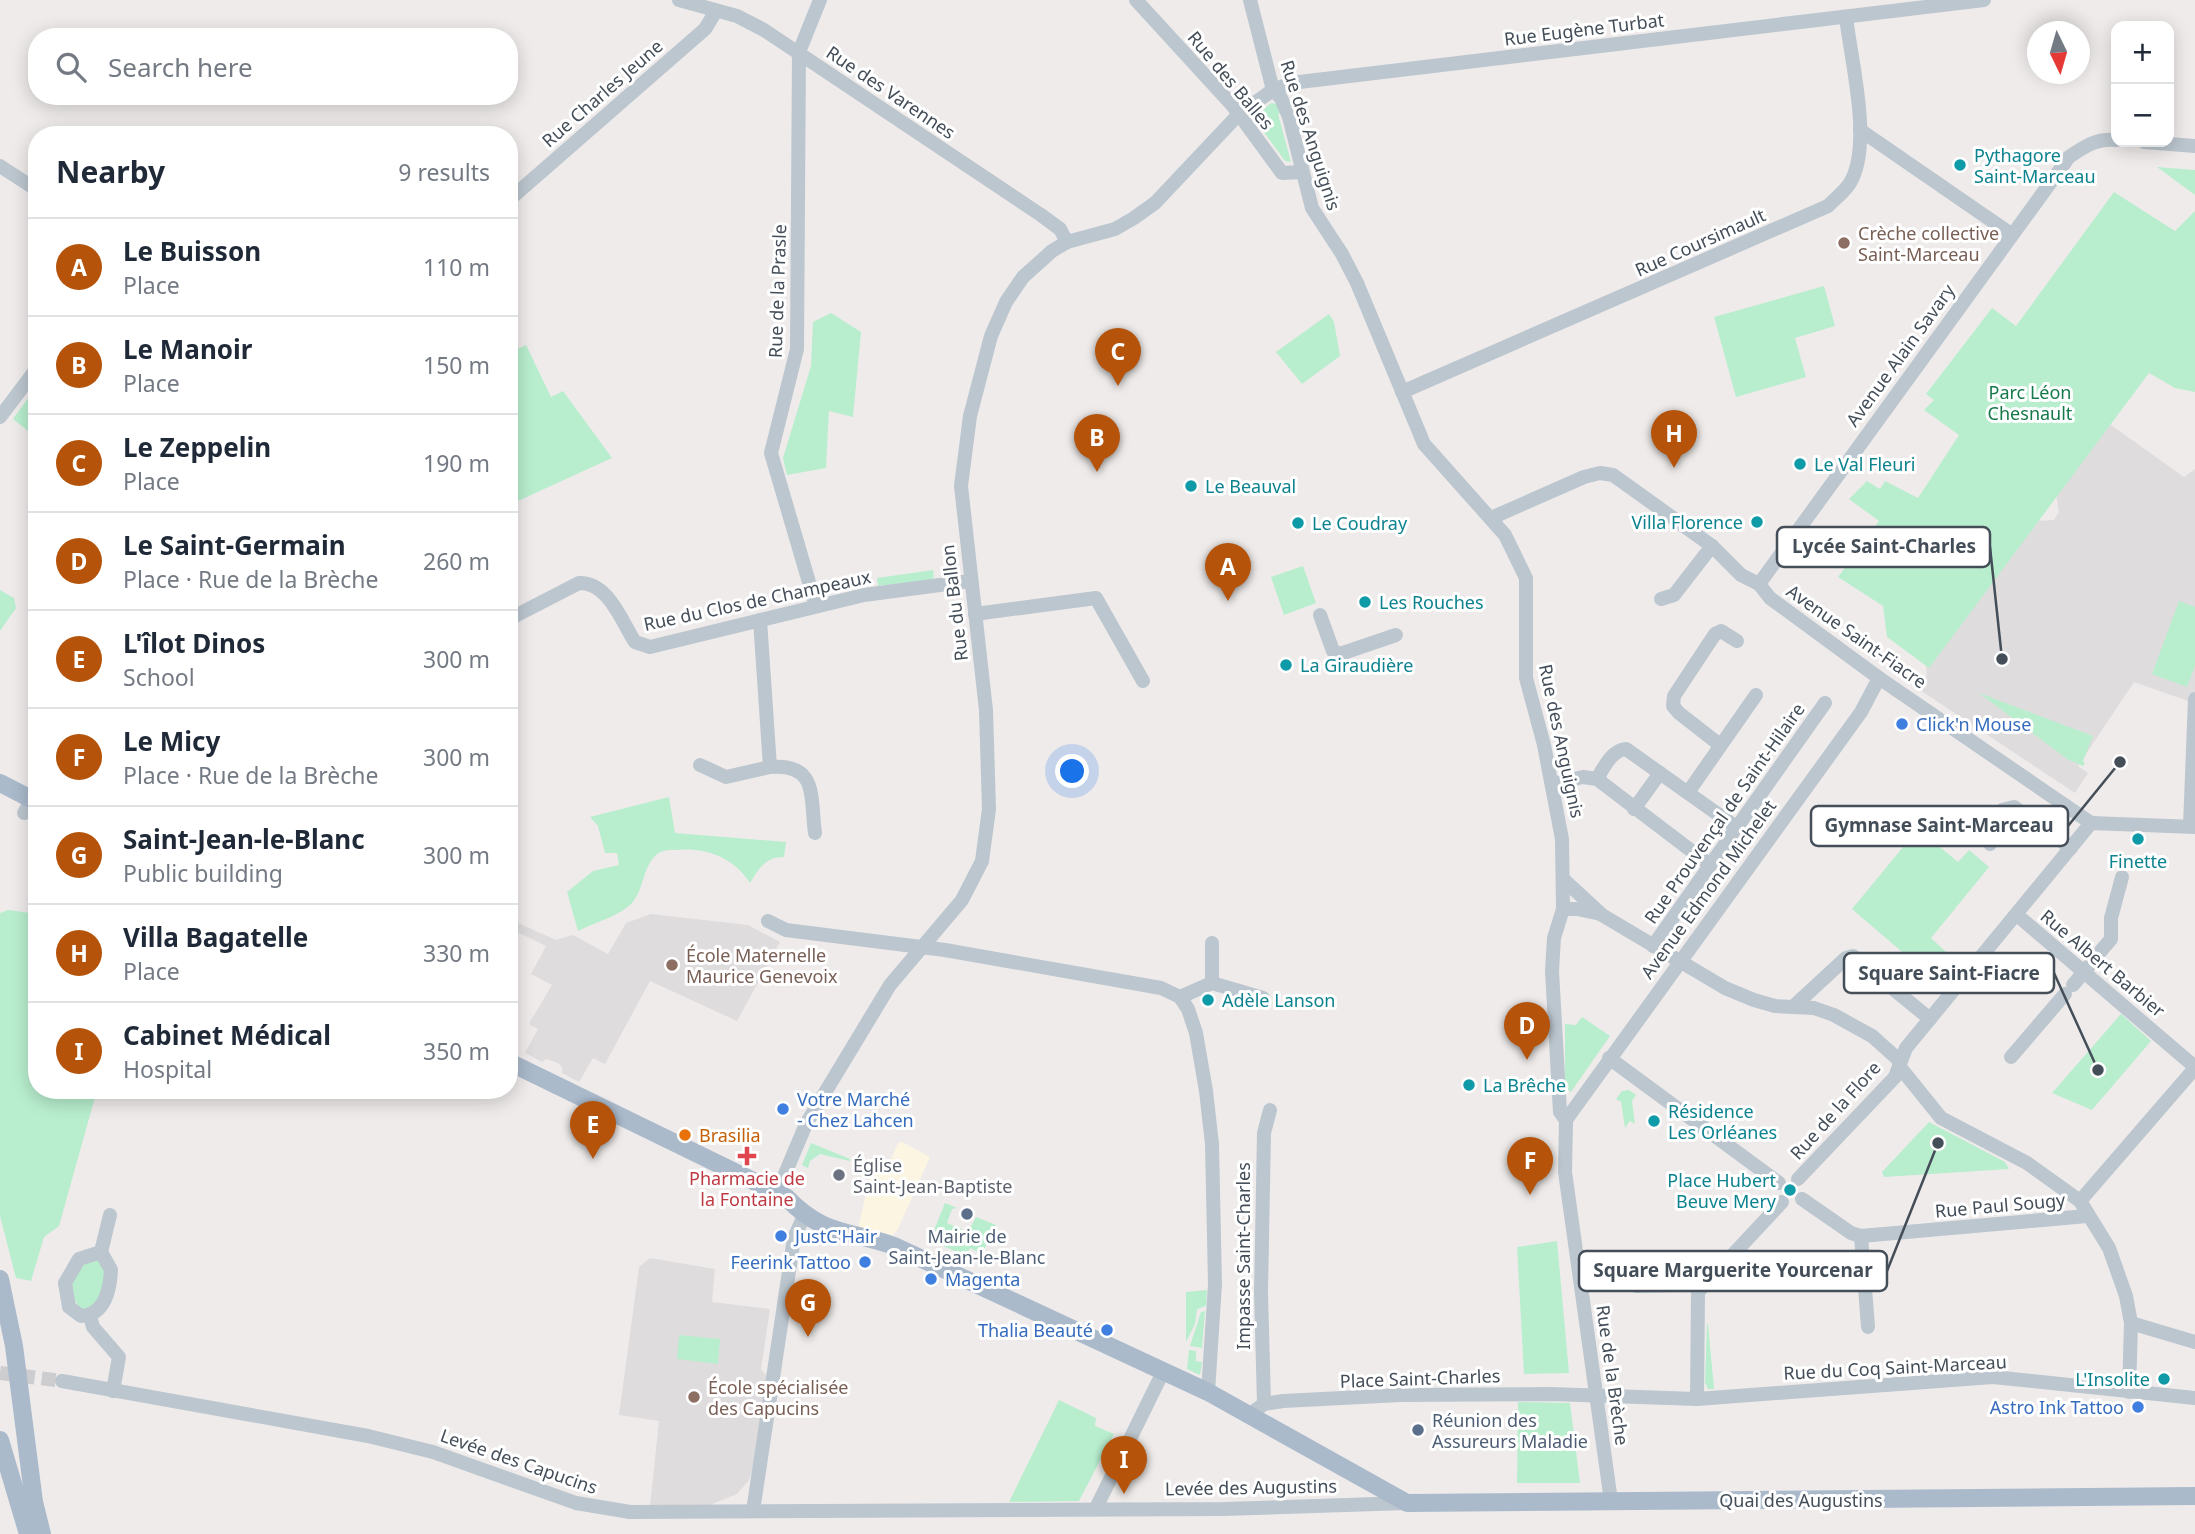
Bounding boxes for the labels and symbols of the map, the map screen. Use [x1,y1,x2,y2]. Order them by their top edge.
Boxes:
street label: Rue Eugène Turbat [1503,7,1666,51]
north arrow [2027,21,2090,84]
street label: Rue des Balles [1183,26,1279,134]
street label: Rue Charles Jeune [536,34,668,152]
street label: Rue des Varennes [822,40,960,144]
street label: Rue des Anguignis [1275,57,1347,213]
place label: Pythagore Saint-Marceau [1974,143,2096,188]
marker: Pythagore Saint-Marceau [1952,157,1968,173]
street label: Rue Coursimault [1631,202,1769,282]
place label: Crèche collective Saint-Marceau [1858,221,1999,266]
street label: Rue de la Prasle [763,224,791,358]
marker: Crèche collective Saint-Marceau [1836,235,1852,251]
street label: Avenue Alain Savary [1840,278,1960,431]
pin: C [1095,328,1141,386]
park label: Parc Léon Chesnault [1988,380,2073,425]
pin: H [1651,410,1697,468]
pin: B [1074,414,1120,472]
place label: Le Val Fleuri [1814,452,1915,476]
marker: Le Val Fleuri [1792,456,1808,472]
place label: Le Beauval [1205,474,1296,498]
marker: Le Beauval [1183,478,1199,494]
place label: Villa Florence [1631,510,1743,534]
place label: Le Coudray [1312,511,1408,535]
marker: Villa Florence [1749,514,1765,530]
marker: Le Coudray [1290,515,1306,531]
callout: Lycée Saint-Charles [1777,527,1990,567]
text: Lycée Saint-Charles [1792,533,1976,559]
street label: Rue du Ballon [935,543,973,663]
pin: A [1205,543,1251,601]
street label: Rue du Clos de Champeaux [641,564,873,636]
street label: Avenue Saint-Fiacre [1782,579,1932,693]
place label: Les Rouches [1379,590,1484,614]
marker: Les Rouches [1357,594,1373,610]
place label: La Giraudière [1300,653,1413,677]
marker: La Giraudière [1278,657,1294,673]
street label: Rue des Anguignis [1534,662,1590,820]
street label: Rue Prouvençal de Saint-Hilaire [1638,698,1810,928]
place label: Click'n Mouse [1916,712,2031,736]
marker: Click'n Mouse [1894,716,1910,732]
your location [1055,754,1089,788]
street label: Avenue Edmond Michelet [1635,794,1781,983]
callout: Gymnase Saint-Marceau [1811,806,2068,846]
text: Gymnase Saint-Marceau [1824,812,2054,838]
marker: Finette [2130,831,2146,847]
place label: Finette [2109,849,2167,873]
street label: Rue Albert Barbier [2036,904,2171,1023]
place label: École Maternelle Maurice Genevoix [686,943,838,988]
callout: Square Saint-Fiacre [1844,953,2054,993]
marker: École Maternelle Maurice Genevoix [664,957,680,973]
text: Square Saint-Fiacre [1858,960,2040,986]
place label: Adèle Lanson [1222,988,1336,1012]
marker: Adèle Lanson [1200,992,1216,1008]
pin: D [1504,1002,1550,1060]
street label: Rue de la Flore [1784,1056,1886,1164]
place label: La Brêche [1483,1073,1566,1097]
marker: La Brêche [1461,1077,1477,1093]
place label: Votre Marché - Chez Lahcen [797,1087,914,1132]
place label: Résidence Les Orléanes [1668,1099,1777,1144]
pin: E [570,1101,616,1159]
marker: Votre Marché - Chez Lahcen [775,1101,791,1117]
marker: Résidence Les Orléanes [1646,1113,1662,1129]
place label: Brasilia [699,1123,761,1147]
marker: Brasilia [677,1127,693,1143]
pin: F [1507,1137,1553,1195]
marker: Pharmacie de la Fontaine [739,1148,755,1164]
place label: Église Saint-Jean-Baptiste [853,1153,1012,1198]
street label: Impasse Saint-Charles [1231,1162,1255,1350]
place label: Pharmacie de la Fontaine [689,1166,805,1211]
marker: Église Saint-Jean-Baptiste [831,1167,847,1183]
place label: Place Hubert Beuve Mery [1667,1168,1777,1213]
marker: Place Hubert Beuve Mery [1782,1182,1798,1198]
street label: Rue Paul Sougy [1934,1187,2067,1223]
marker: Mairie de Saint-Jean-le-Blanc [959,1206,975,1222]
place label: JustC'Hair [793,1224,878,1248]
place label: Mairie de Saint-Jean-le-Blanc [889,1224,1046,1269]
marker: JustC'Hair [773,1228,789,1244]
place label: Feerink Tattoo [730,1250,851,1274]
callout: Square Marguerite Yourcenar [1579,1251,1887,1291]
marker: Feerink Tattoo [857,1254,873,1270]
text: Square Marguerite Yourcenar [1593,1257,1873,1283]
place label: Magenta [945,1267,1020,1291]
marker: Magenta [923,1271,939,1287]
pin: G [785,1279,831,1337]
street label: Rue de la Brèche [1591,1303,1635,1447]
place label: Thalia Beauté [978,1318,1093,1342]
marker: Thalia Beauté [1099,1322,1115,1338]
street label: Rue du Coq Saint-Marceau [1783,1349,2007,1385]
street label: Place Saint-Charles [1339,1363,1501,1393]
place label: L'Insolite [2075,1367,2150,1391]
marker: L'Insolite [2156,1371,2172,1387]
place label: École spécialisée des Capucins [708,1375,848,1420]
marker: École spécialisée des Capucins [686,1389,702,1405]
place label: Astro Ink Tattoo [1990,1395,2124,1419]
marker: Astro Ink Tattoo [2130,1399,2146,1415]
place label: Réunion des Assureurs Maladie [1432,1408,1588,1453]
marker: Réunion des Assureurs Maladie [1410,1422,1426,1438]
street label: Levée des Capucins [437,1423,601,1499]
pin: I [1101,1436,1147,1494]
street label: Levée des Augustins [1165,1473,1337,1501]
street label: Quai des Augustins [1719,1488,1883,1512]

